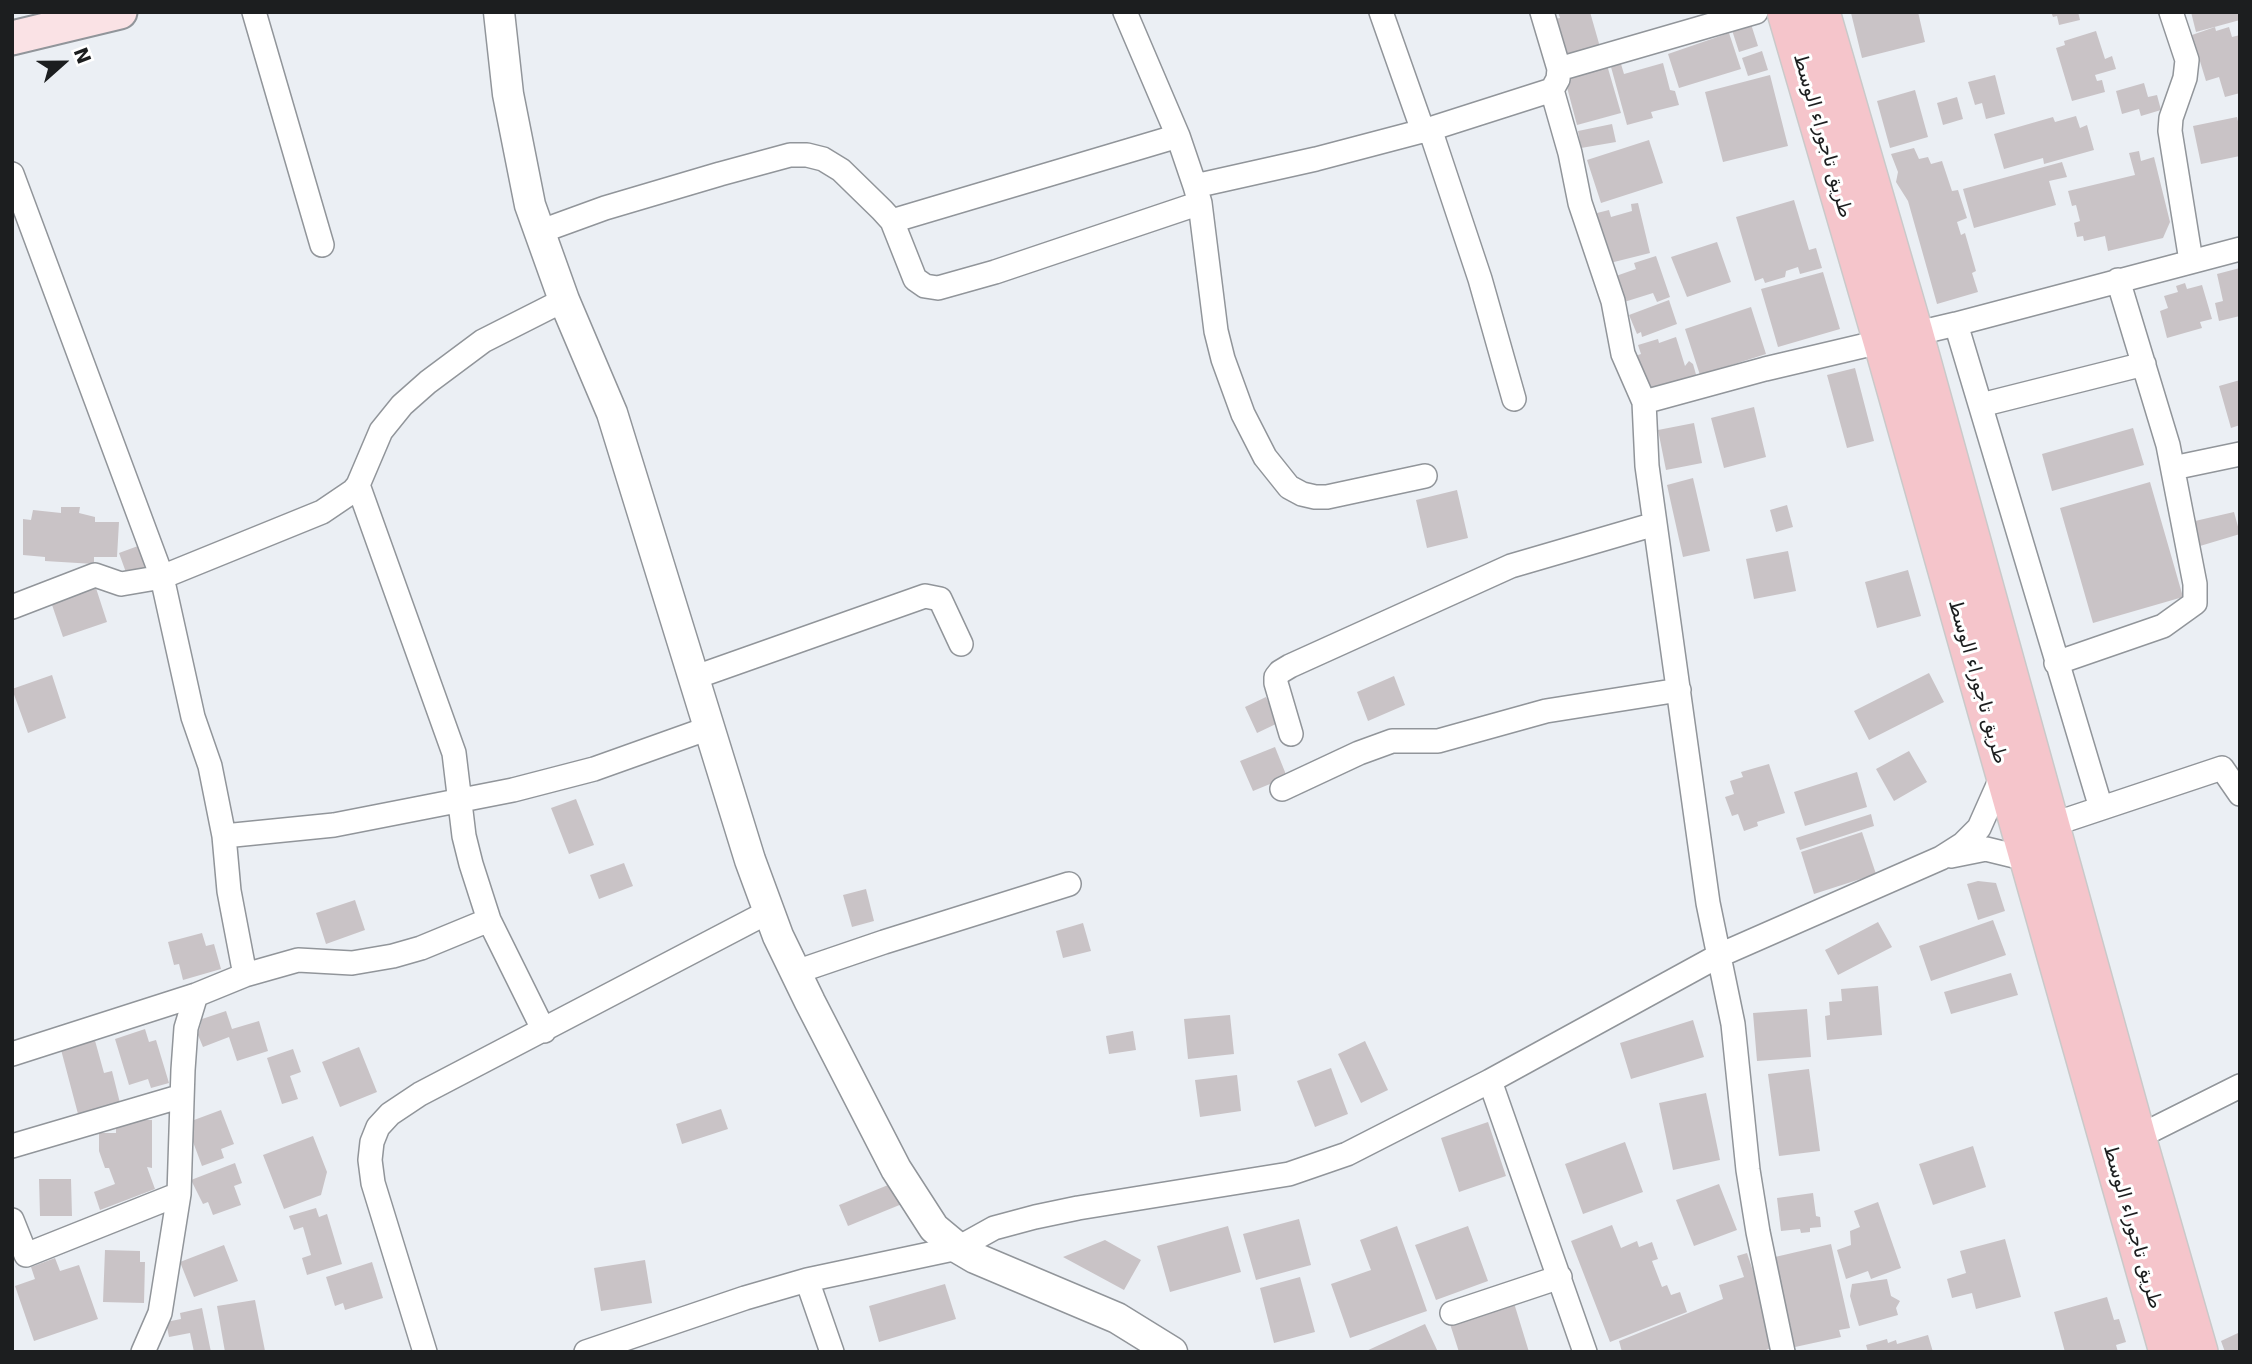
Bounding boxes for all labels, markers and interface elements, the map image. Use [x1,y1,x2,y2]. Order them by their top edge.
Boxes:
north arrow [28,28,98,98]
text: N [69,44,96,67]
street label: طريق تاجوراء الوسط [1788,51,1856,221]
street label: طريق تاجوراء الوسط [1943,597,2011,767]
street label: طريق تاجوراء الوسط [2098,1142,2166,1312]

